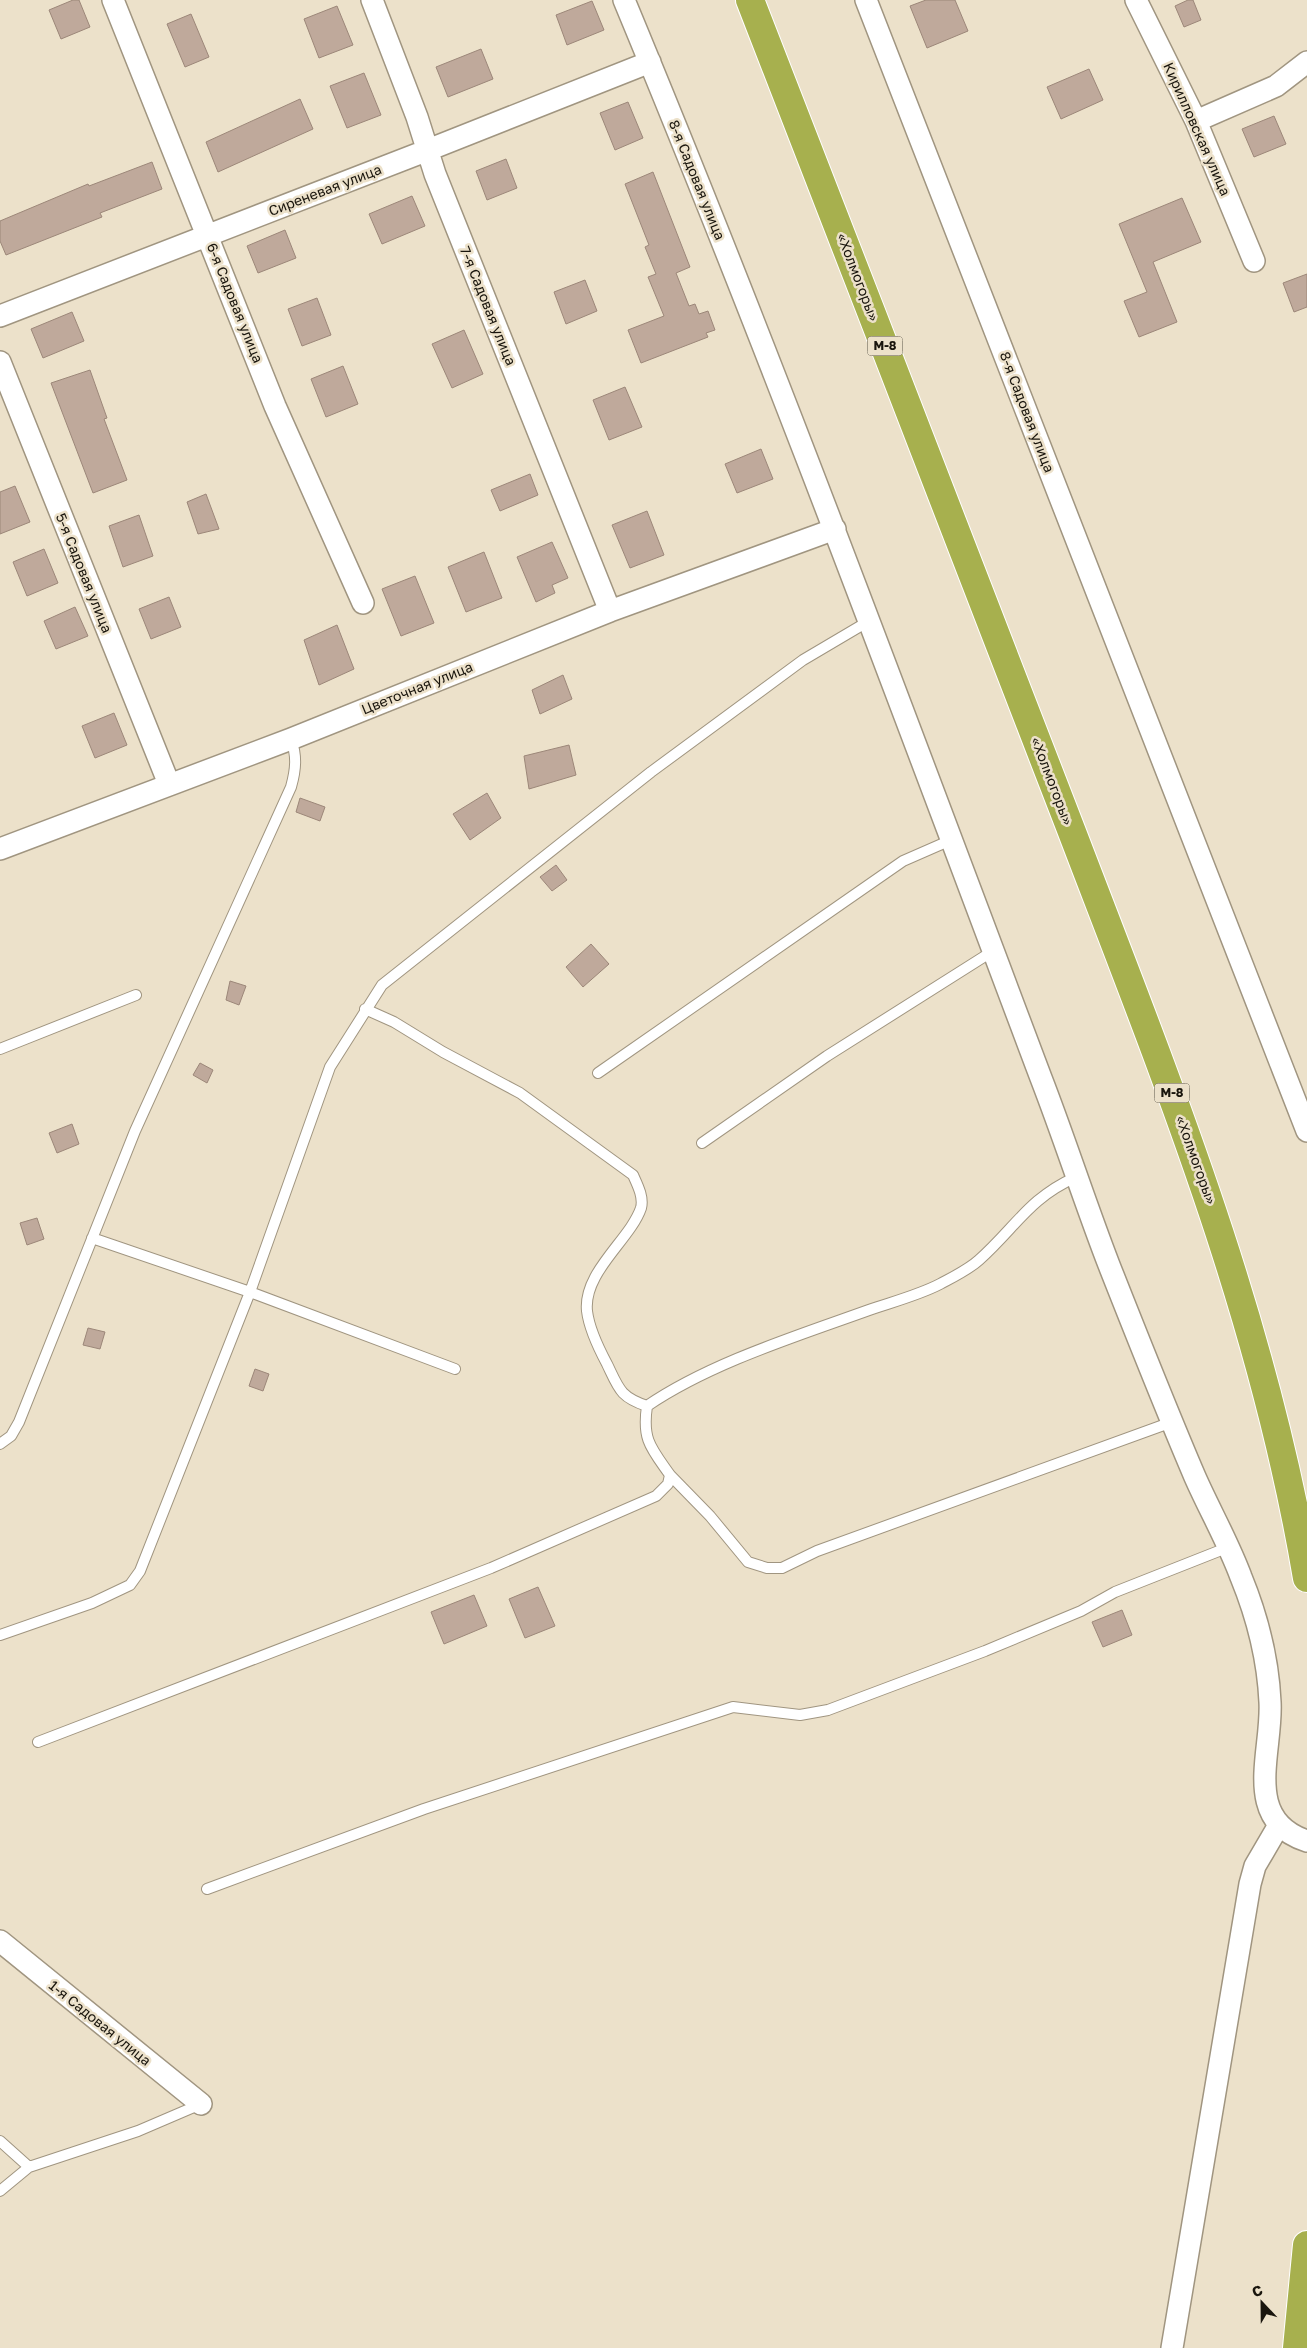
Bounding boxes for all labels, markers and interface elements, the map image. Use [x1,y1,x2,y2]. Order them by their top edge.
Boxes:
street label: Кирилловская улица [1160,59,1235,198]
street label: 8-я Садовая улица [666,117,729,242]
street label: Сиреневая улица [266,160,384,219]
street label: «Холмогоры» [834,230,883,323]
street label: 6-я Садовая улица [204,240,267,365]
street label: 7-я Садовая улица [457,244,520,368]
road number: М-8 [868,336,902,356]
street label: 8-я Садовая улица [997,349,1058,475]
street label: 5-я Садовая улица [53,510,116,635]
street label: Цветочная улица [359,657,475,718]
street label: «Холмогоры» [1028,734,1077,827]
road number: М-8 [1154,1084,1190,1102]
street label: «Холмогоры» [1173,1113,1220,1207]
street label: 1-я Садовая улица [46,1976,155,2069]
north arrow [1237,2278,1287,2328]
text: С [1249,2281,1265,2300]

